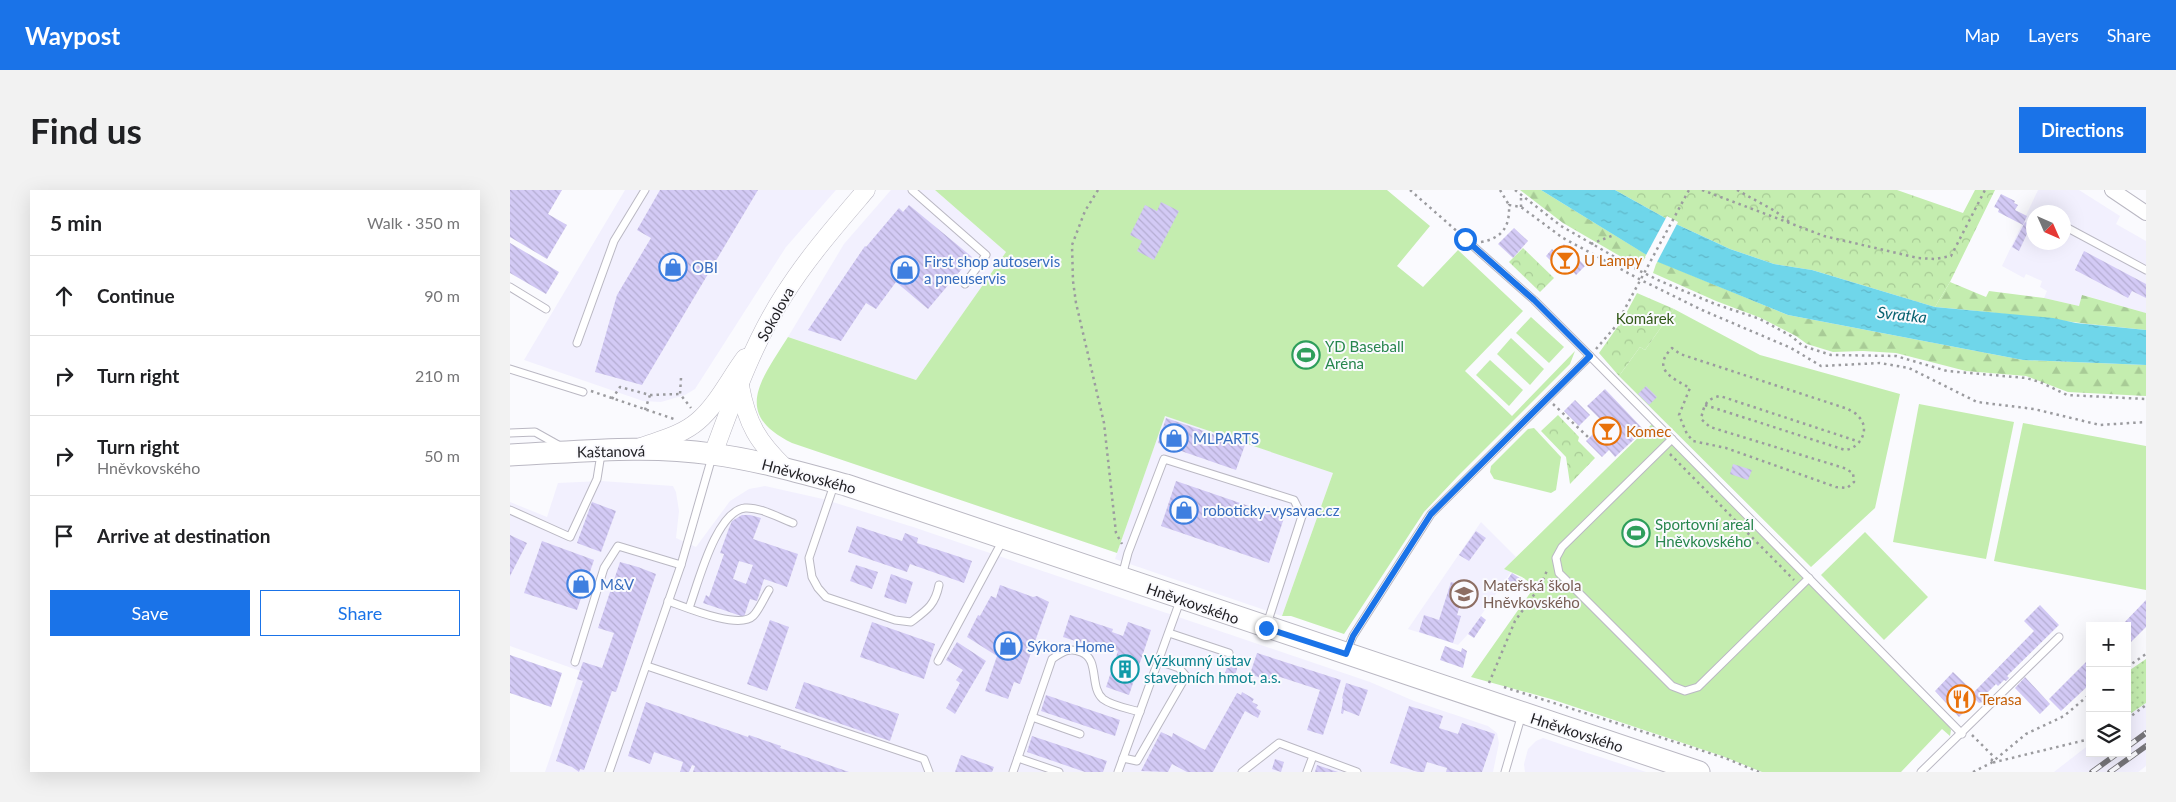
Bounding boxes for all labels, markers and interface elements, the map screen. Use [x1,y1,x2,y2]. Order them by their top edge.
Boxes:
text: Waypost [25,21,120,50]
text: Map [1964,24,2000,46]
text: Layers [2028,24,2079,46]
text: Share [2107,24,2151,46]
button: Directions [2019,107,2146,153]
text: Find us [30,109,142,151]
north arrow [2026,205,2071,250]
text: 5 min [50,210,102,235]
text: Walk · 350 m [367,213,460,232]
route start [1454,228,1477,251]
bar icon: U Lampy [1550,245,1580,275]
place label: U Lampy [1584,251,1643,269]
shop icon: OBI [658,252,688,282]
place label: First shop autoservis a pneuservis [924,252,1060,287]
shop icon: First shop autoservis a pneuservis [890,255,920,285]
place label: OBI [692,258,718,276]
icon: ahead [50,282,78,310]
text: Continue [97,284,175,307]
street label: Sokolova [753,284,797,344]
text: 90 m [424,286,460,305]
water label: Svratka [1876,302,1928,326]
park label: Komárek [1616,309,1675,327]
place label: YD Baseball Aréna [1325,337,1404,372]
sports icon: YD Baseball Aréna [1291,340,1321,370]
icon: right [50,362,78,390]
text: Turn right [97,364,179,387]
text: 210 m [415,366,460,385]
bar icon: Komec [1592,416,1622,446]
place label: Komec [1626,422,1671,440]
shop icon: MLPARTS [1159,423,1189,453]
place label: MLPARTS [1193,429,1259,447]
text: Turn right [97,435,179,458]
street label: Kaštanová [577,441,645,461]
icon: right [50,442,78,470]
text: 50 m [424,446,460,465]
street label: Hněvkovského [760,455,858,497]
text: Hněvkovského [97,458,200,477]
shop icon: roboticky-vysavac.cz [1169,495,1199,525]
place label: roboticky-vysavac.cz [1203,501,1340,519]
place label: Sportovní areál Hněvkovského [1655,515,1754,550]
sports icon: Sportovní areál Hněvkovského [1621,518,1651,548]
icon: arrive [50,522,78,550]
text: Arrive at destination [97,524,270,547]
shop icon: M&V [566,569,596,599]
place label: M&V [600,575,635,593]
place label: Mateřská škola Hněvkovského [1483,576,1581,611]
street label: Hněvkovského [1144,579,1242,627]
school or university icon: Mateřská škola Hněvkovského [1449,579,1479,609]
button: Save [50,590,250,636]
button: Share [260,590,460,636]
route end [1255,617,1278,640]
map controls [2086,622,2131,757]
button: + [2086,622,2131,667]
shop icon: Sýkora Home [993,631,1023,661]
place label: Sýkora Home [1027,637,1115,655]
place label: Výzkumný ústav stavebních hmot, a.s. [1144,651,1281,686]
building icon: Výzkumný ústav stavebních hmot, a.s. [1110,654,1140,684]
button: − [2086,667,2131,712]
restaurant icon: Terasa [1946,684,1976,714]
place label: Terasa [1980,690,2022,708]
street label: Hněvkovského [1528,708,1626,756]
button: layers [2086,712,2131,757]

